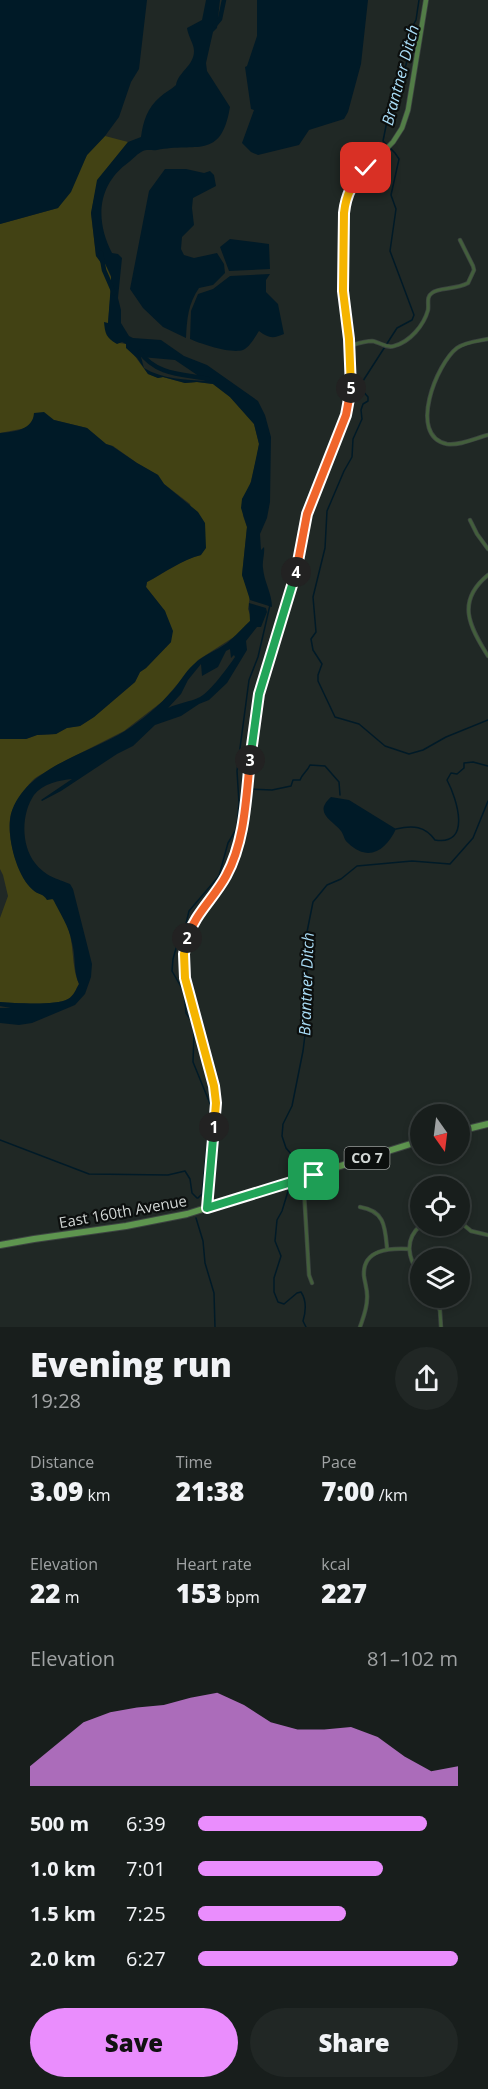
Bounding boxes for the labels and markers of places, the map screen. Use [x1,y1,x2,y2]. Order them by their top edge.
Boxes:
pin [340,142,391,193]
pin: 5 [336,373,366,403]
pin: 4 [281,557,311,587]
pin: 3 [235,745,265,775]
pin: 2 [172,923,202,953]
pin: 1 [199,1112,229,1142]
pin [288,1149,339,1200]

